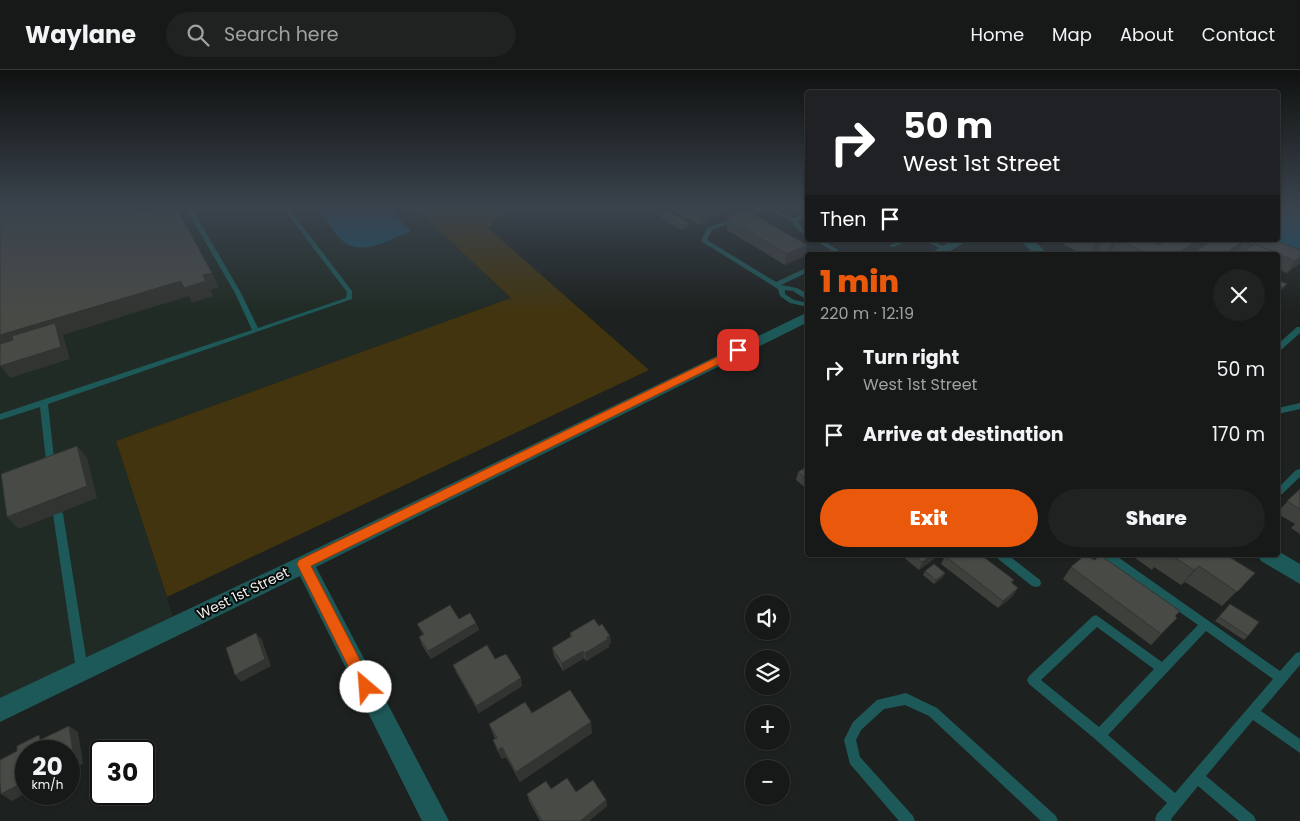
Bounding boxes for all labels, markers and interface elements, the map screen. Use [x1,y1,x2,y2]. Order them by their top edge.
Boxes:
search box [166,12,516,57]
text: Waylane [25,18,136,51]
icon: search [184,21,212,49]
text: Search here [224,21,339,48]
text: Home [970,22,1024,47]
text: Map [1052,22,1092,47]
text: About [1120,22,1174,47]
text: Contact [1202,22,1275,47]
text: 50 m [903,101,993,150]
icon: right [820,110,885,175]
text: West 1st Street [903,148,1060,179]
icon: arrive [876,205,904,233]
text: Then [820,206,866,233]
text: 1 min [820,260,899,303]
button: close [1213,269,1265,321]
text: 220 m · 12:19 [820,302,914,325]
pin [717,329,759,371]
icon: arrive [724,336,752,364]
text: Turn right [863,344,959,371]
icon: right [820,356,848,384]
text: 50 m [1216,356,1265,383]
text: West 1st Street [863,373,977,396]
icon: arrive [820,421,848,449]
text: Arrive at destination [863,421,1064,448]
text: 170 m [1212,421,1265,448]
button: Exit [820,489,1038,547]
button: Share [1048,489,1265,547]
street label: West 1st Street [194,562,292,624]
map controls [745,595,790,805]
button: sound [745,595,790,640]
button: layers [745,650,790,695]
position arrow [339,660,391,712]
button: + [745,705,790,750]
speed limit sign: 30 [90,740,155,805]
text: 20 [32,749,63,784]
button: − [745,760,790,805]
text: km/h [32,776,63,793]

